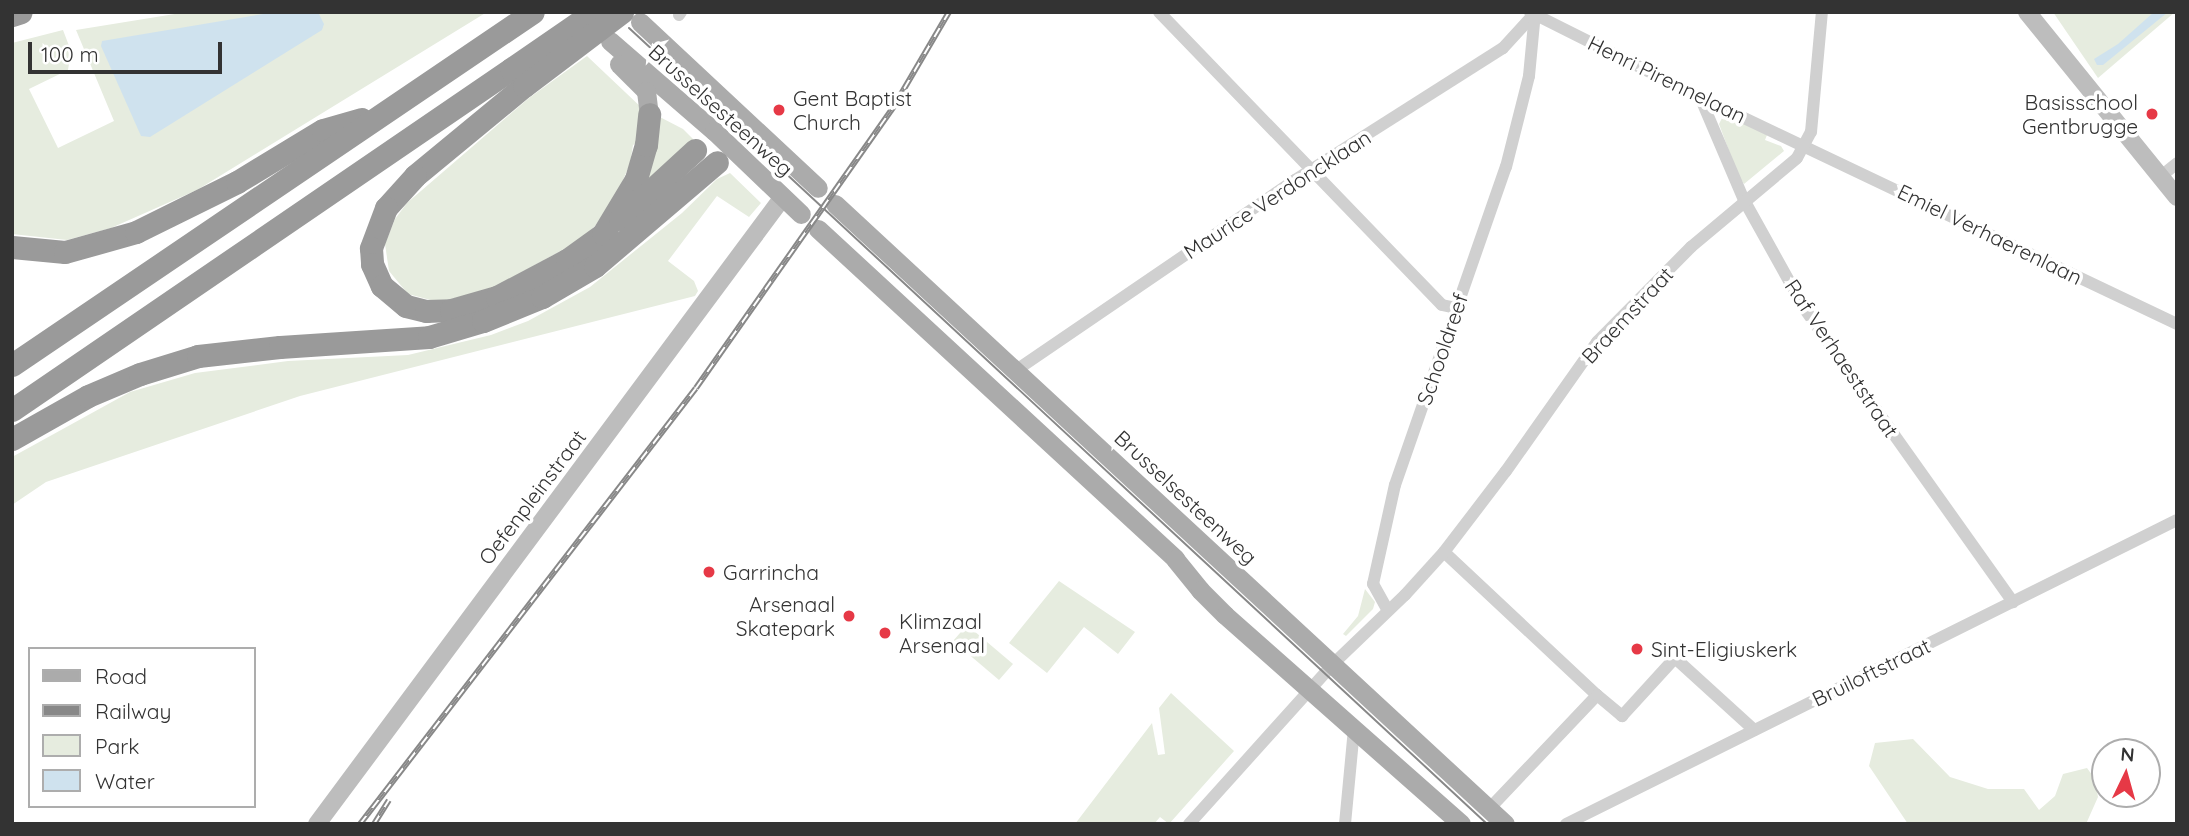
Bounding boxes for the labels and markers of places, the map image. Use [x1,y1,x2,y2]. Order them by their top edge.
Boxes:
place label: Gent Baptist Church [793,85,912,135]
place label: Basisschool Gentbrugge [2022,89,2138,139]
marker: Gent Baptist Church [771,102,787,118]
marker: Basisschool Gentbrugge [2144,106,2160,122]
place label: Garrincha [723,559,819,585]
marker: Garrincha [701,564,717,580]
place label: Arsenaal Skatepark [736,591,835,641]
marker: Arsenaal Skatepark [841,608,857,624]
place label: Klimzaal Arsenaal [899,608,985,658]
marker: Klimzaal Arsenaal [877,625,893,641]
place label: Sint-Eligiuskerk [1651,636,1797,662]
marker: Sint-Eligiuskerk [1629,641,1645,657]

